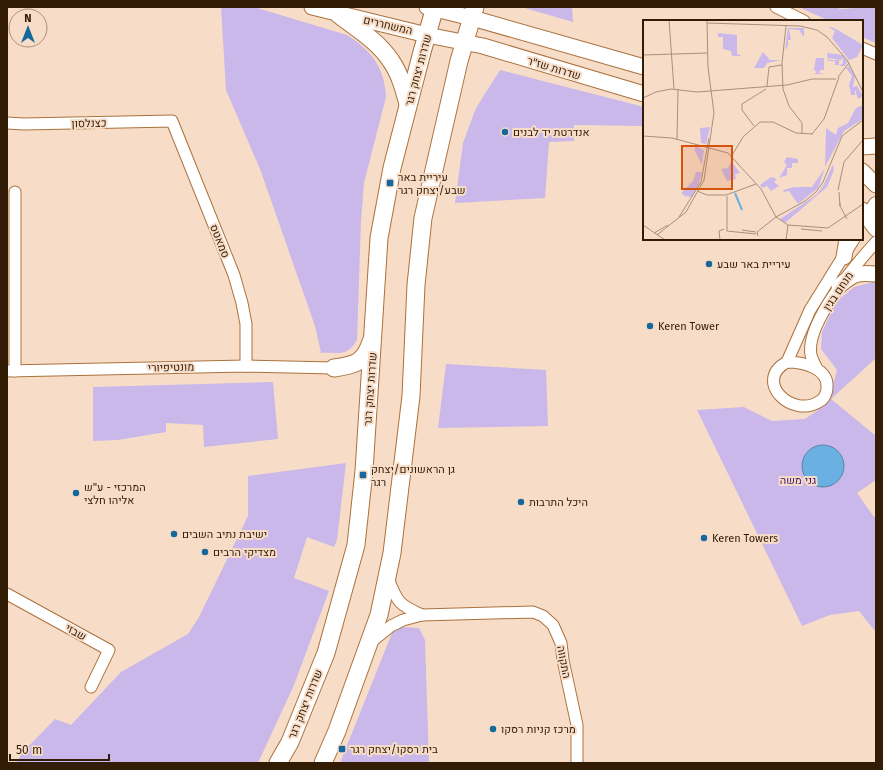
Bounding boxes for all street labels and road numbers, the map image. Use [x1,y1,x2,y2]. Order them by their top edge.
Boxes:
street label: המשחררים [362,14,414,37]
street label: שדרות יצחק רגר [403,33,434,107]
street label: שדרות שז"ר [526,54,582,83]
street label: כצנלסון [71,117,107,130]
street label: סמאטס [207,223,232,260]
street label: מנחם בגין [821,269,856,313]
street label: שדרות יצחק רגר [361,352,380,426]
street label: מונטיפיורי [148,361,194,374]
street label: שבזי [63,621,88,643]
street label: התקווה [554,645,573,680]
street label: שדרות יצחק רגר [286,668,325,741]

